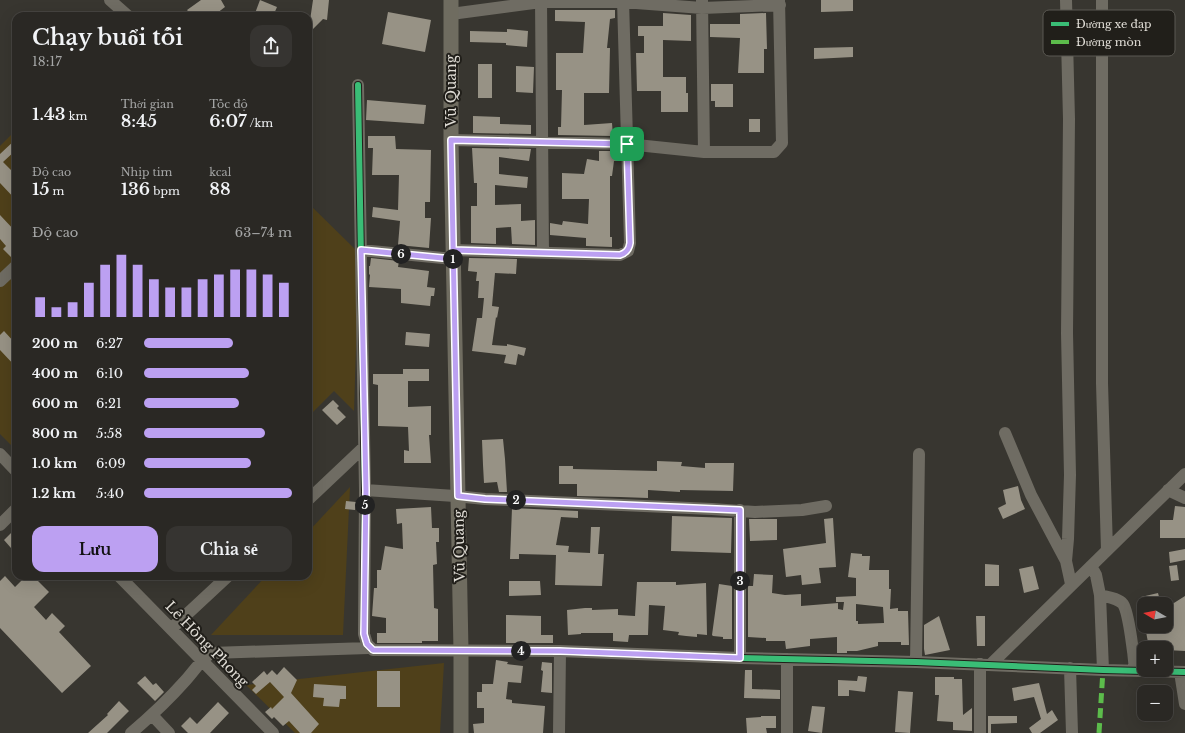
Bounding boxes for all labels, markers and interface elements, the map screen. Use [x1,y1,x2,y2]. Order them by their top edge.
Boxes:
legend [1043,10,1175,56]
text: Đường xe đạp [1076,17,1151,31]
text: Chạy buổi tối [32,24,183,51]
button: share [250,25,292,67]
text: Đường mòn [1076,35,1142,49]
text: 18:17 [32,53,62,70]
street label: Vũ Quang [442,54,460,128]
text: Thời gian [121,97,174,111]
text: Tốc độ [209,97,248,111]
text: 1.43 [32,104,66,125]
text: km [66,109,87,123]
text: 8:45 [121,111,157,132]
text: 6:07 [209,111,247,132]
text: /km [247,116,273,130]
pin [610,127,644,161]
icon: arrive [616,133,638,155]
text: Độ cao [32,165,71,179]
text: Nhịp tim [121,165,172,179]
text: kcal [209,165,231,179]
text: 15 [32,179,49,200]
text: 136 [121,179,150,200]
text: 88 [209,179,231,200]
text: m [49,184,64,198]
text: bpm [150,184,180,198]
text: Độ cao [32,224,78,241]
text: 63–74 m [235,224,292,241]
pin: 6 [391,244,411,264]
text: 6 [397,247,405,261]
pin: 1 [443,249,463,269]
text: 1 [451,252,455,266]
text: 200 m [32,335,78,352]
text: 6:27 [96,335,123,352]
text: 400 m [32,365,78,382]
text: 6:10 [96,365,123,382]
text: 600 m [32,395,78,412]
text: 6:21 [96,395,122,412]
text: 800 m [32,425,78,442]
text: 5:58 [96,425,122,442]
text: 1.0 km [32,455,77,472]
text: 6:09 [96,455,126,472]
text: 1.2 km [32,485,76,502]
text: 5:40 [96,485,124,502]
pin: 2 [506,490,526,510]
text: 2 [512,493,520,507]
pin: 5 [355,495,375,515]
text: 5 [362,498,368,512]
street label: Vũ Quang [449,509,469,583]
button: Lưu [32,526,158,572]
button: Chia sẻ [166,526,292,572]
pin: 3 [730,571,750,591]
text: 3 [736,574,744,588]
street label: Lê Hồng Phong [162,597,253,691]
north arrow [1137,597,1173,633]
map controls [1137,597,1173,721]
pin: 4 [511,641,531,661]
button: + [1137,641,1173,677]
text: 4 [517,644,525,658]
button: − [1137,685,1173,721]

